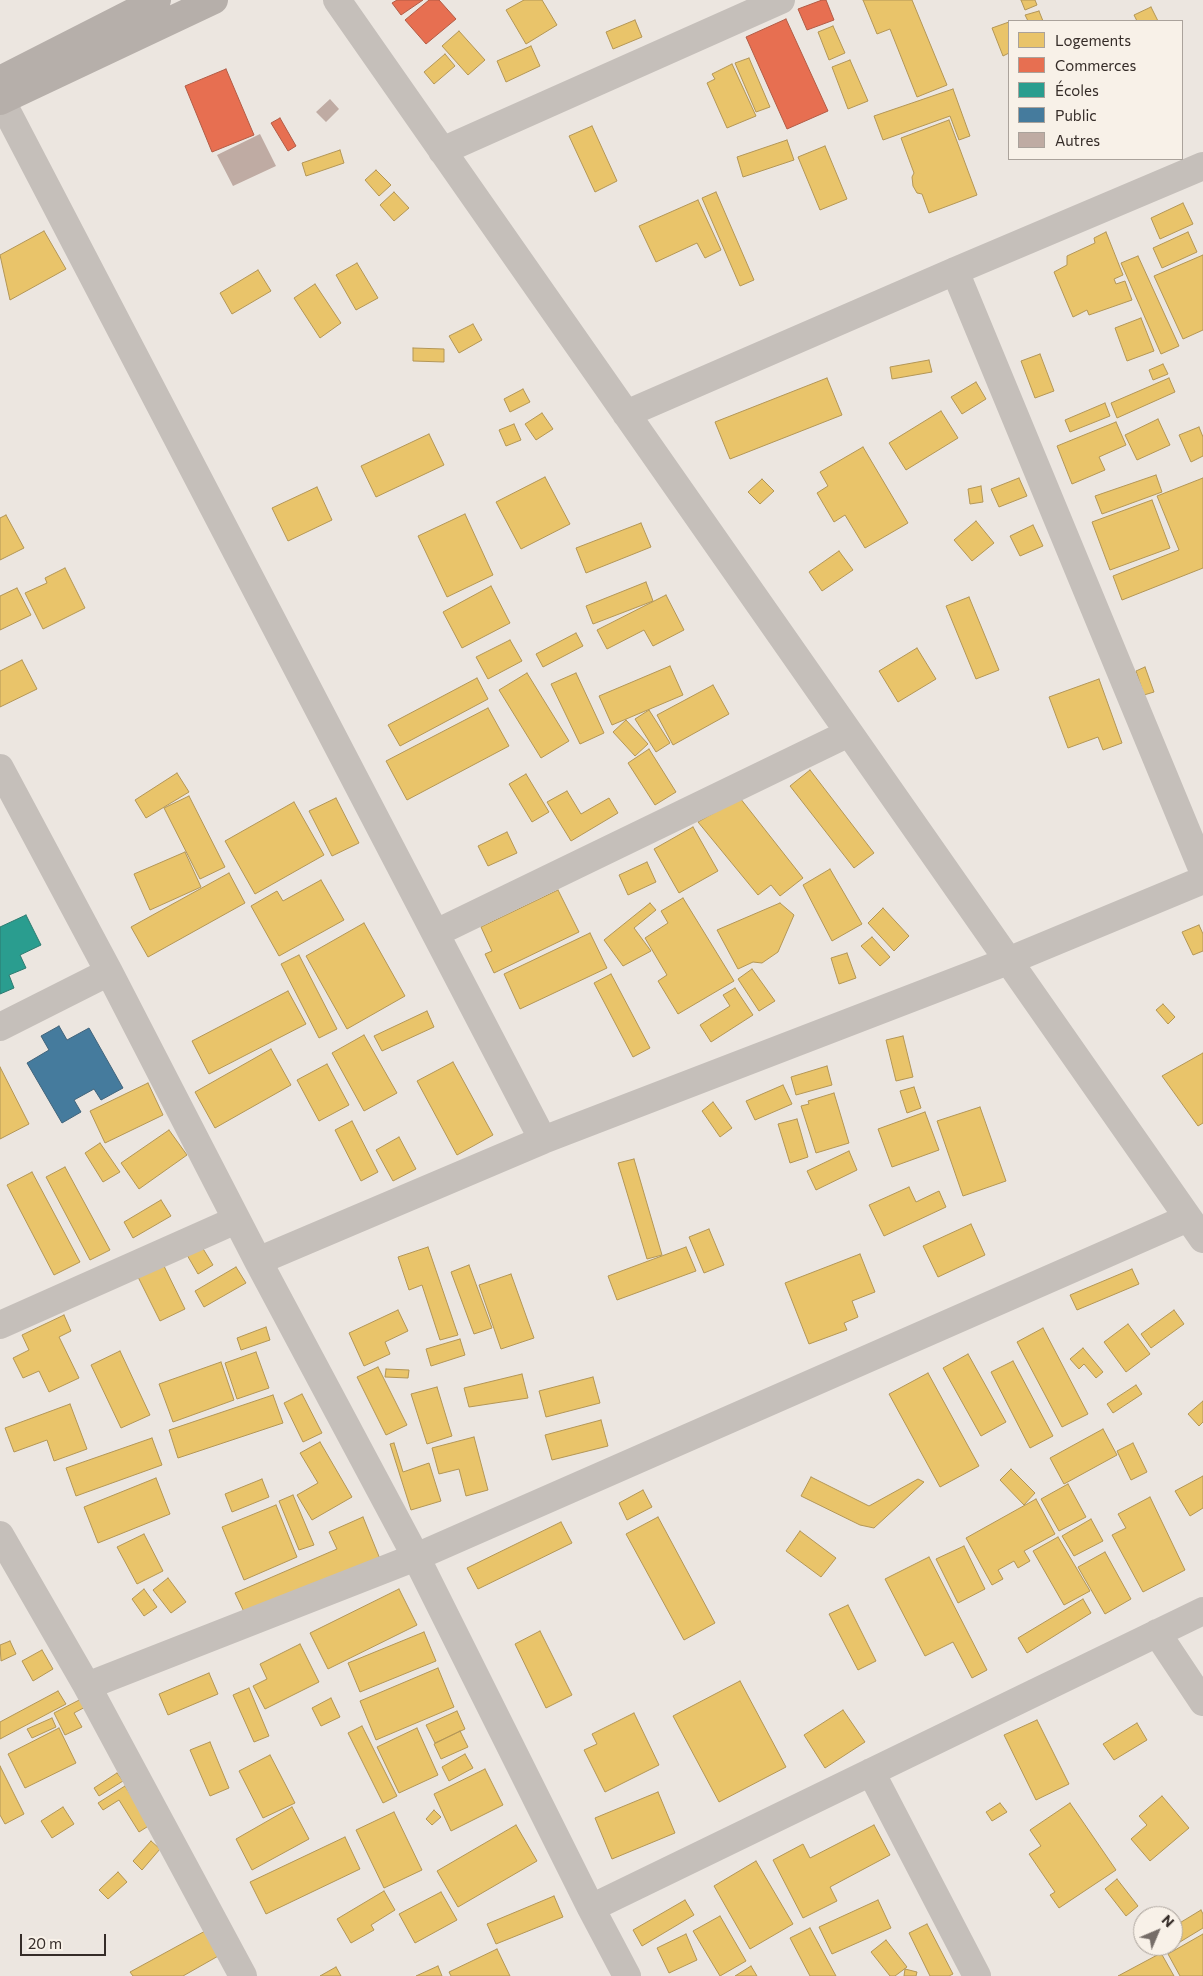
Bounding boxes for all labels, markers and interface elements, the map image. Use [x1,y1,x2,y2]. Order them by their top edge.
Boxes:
legend [1008,20,1183,160]
text: Logements [1055,31,1131,49]
text: Commerces [1055,56,1136,74]
text: Écoles [1055,81,1099,99]
text: Public [1055,106,1097,124]
text: Autres [1055,131,1100,149]
north arrow [1133,1906,1183,1956]
text: N [1159,1911,1178,1930]
scale bar [22,1924,109,1956]
text: 20 m [28,1934,62,1952]

